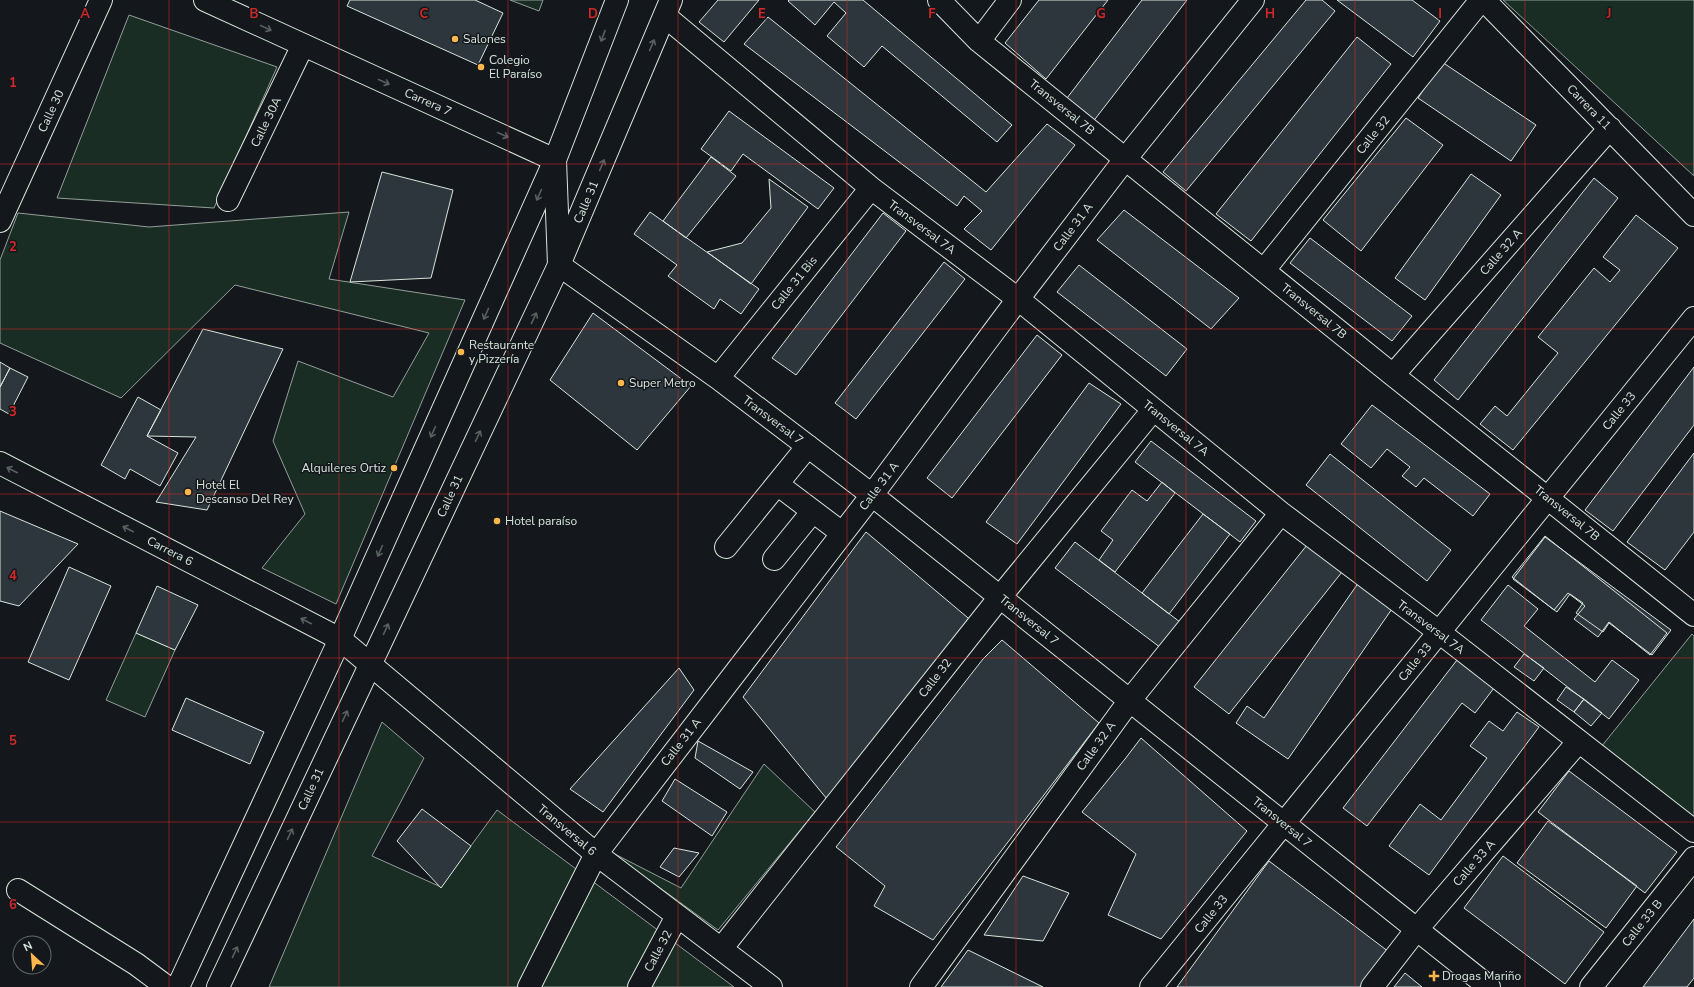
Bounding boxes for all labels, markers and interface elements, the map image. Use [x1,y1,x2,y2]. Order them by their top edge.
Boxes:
text: A [80,5,90,23]
text: B [250,5,259,23]
text: C [420,5,429,23]
text: D [588,5,598,23]
text: E [758,5,766,23]
text: F [928,5,936,23]
text: G [1096,5,1106,23]
text: H [1265,5,1275,23]
text: I [1438,5,1442,23]
text: J [1606,5,1611,23]
one-way arrow [259,25,271,32]
one-way arrow [599,30,607,42]
place label: Salones [463,31,506,47]
marker: Salones [450,34,460,44]
one-way arrow [649,40,657,52]
place label: Colegio El Paraíso [489,52,542,82]
marker: Colegio El Paraíso [476,62,486,72]
text: 1 [9,74,17,92]
street label: Transversal 7B [1026,76,1098,138]
one-way arrow [378,79,390,86]
street label: Carrera 11 [1563,81,1615,133]
street label: Carrera 7 [402,85,454,119]
street label: Calle 30 [34,87,68,135]
street label: Calle 30A [247,94,285,150]
street label: Calle 32 [1353,112,1393,158]
one-way arrow [496,132,508,140]
one-way arrow [599,159,606,171]
street label: Calle 31 [570,178,602,226]
one-way arrow [535,189,543,201]
street label: Transversal 7A [885,196,959,258]
street label: Calle 31 A [1049,199,1097,255]
street label: Calle 32 A [1476,225,1526,279]
text: 2 [9,238,17,256]
street label: Calle 31 Bis [767,253,821,313]
street label: Transversal 7B [1278,280,1350,342]
one-way arrow [482,307,489,319]
one-way arrow [531,313,538,325]
place label: Restaurante y Pizzería [469,337,534,367]
marker: Restaurante y Pizzería [456,347,466,357]
place label: Super Metro [629,375,696,391]
marker: Super Metro [616,378,626,388]
street label: Calle 33 [1599,388,1639,434]
street label: Transversal 7 [739,392,807,448]
street label: Transversal 7A [1140,396,1213,460]
text: 3 [9,403,17,421]
one-way arrow [429,426,436,438]
one-way arrow [475,430,482,442]
street label: Calle 31 A [855,458,903,514]
place label: Alquileres Ortiz [302,460,386,476]
marker: Alquileres Ortiz [389,463,399,473]
one-way arrow [7,465,19,473]
street label: Calle 31 [433,472,467,520]
place label: Hotel El Descanso Del Rey [196,477,294,507]
street label: Transversal 7B [1531,482,1603,544]
marker: Hotel El Descanso Del Rey [183,487,193,497]
place label: Hotel paraíso [505,513,577,529]
marker: Hotel paraíso [492,516,502,526]
one-way arrow [122,525,134,532]
street label: Carrera 6 [144,533,196,569]
one-way arrow [376,545,383,557]
text: 4 [9,567,17,585]
street label: Transversal 7 [996,591,1062,649]
street label: Transversal 7A [1394,596,1468,658]
one-way arrow [300,617,312,624]
one-way arrow [383,623,390,635]
street label: Calle 33 [1395,639,1435,685]
street label: Calle 32 [915,655,955,701]
one-way arrow [342,711,349,723]
street label: Calle 31 A [657,714,705,769]
street label: Calle 32 A [1073,718,1119,774]
text: 5 [9,732,17,750]
street label: Calle 31 [294,765,328,813]
street label: Transversal 7 [1249,793,1315,851]
street label: Transversal 6 [534,801,600,859]
one-way arrow [287,828,294,840]
street label: Calle 33 A [1449,836,1499,890]
street label: Calle 33 [1191,891,1231,937]
text: 6 [9,896,17,914]
street label: Calle 33 B [1618,896,1666,950]
street label: Calle 32 [640,927,676,975]
north arrow [12,935,52,975]
text: N [21,938,35,955]
one-way arrow [232,946,239,958]
place label: Drogas Mariño [1442,968,1522,984]
marker: Drogas Mariño [1429,971,1439,981]

